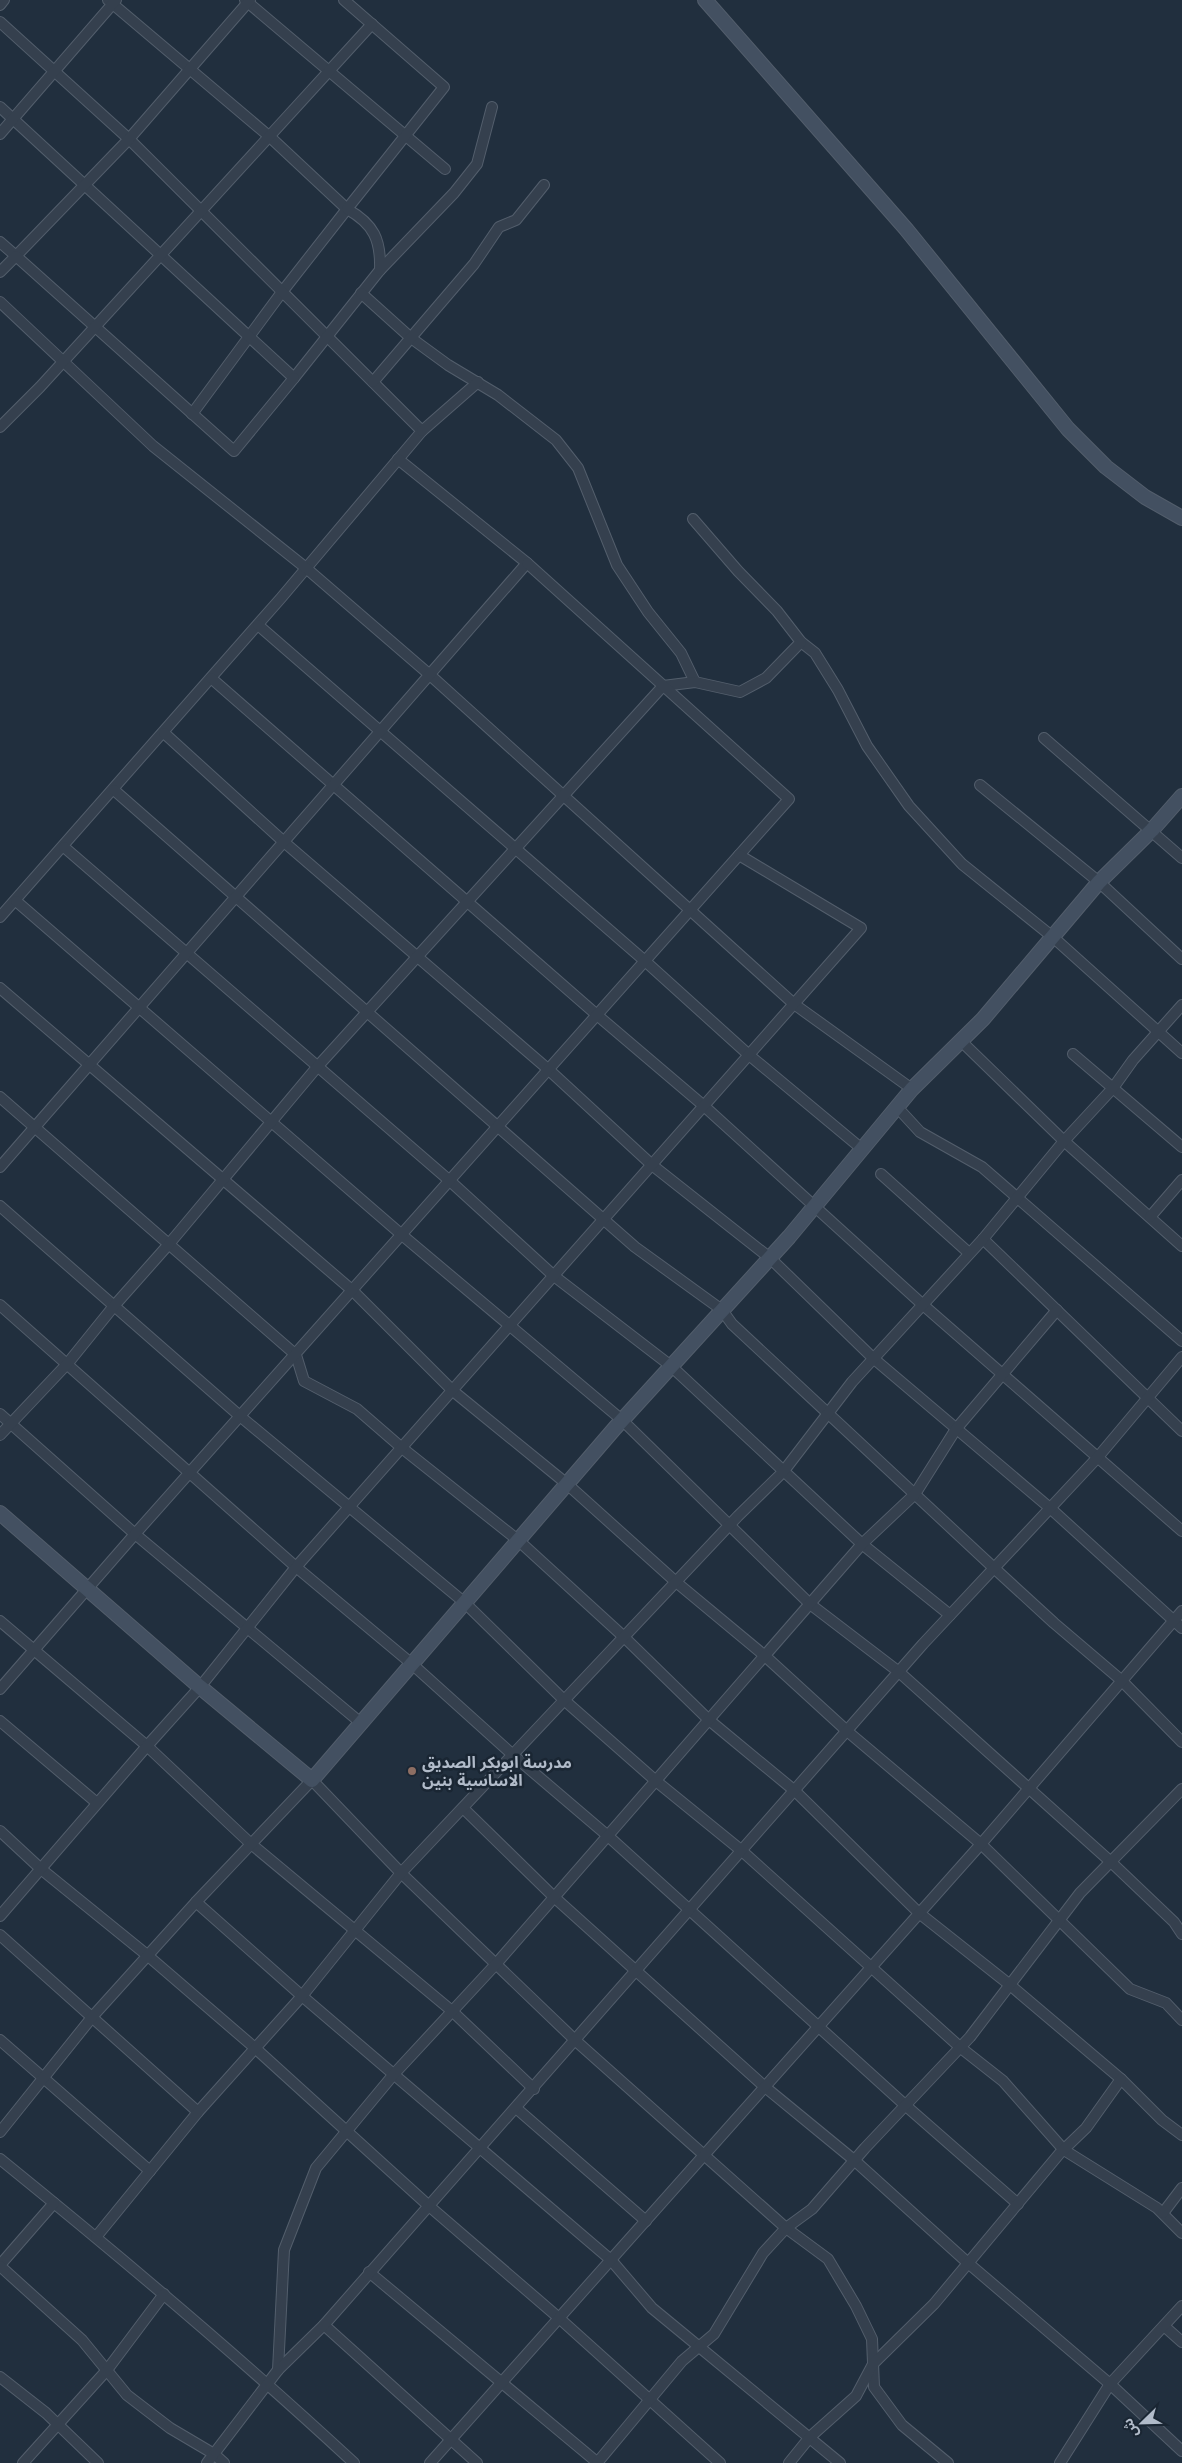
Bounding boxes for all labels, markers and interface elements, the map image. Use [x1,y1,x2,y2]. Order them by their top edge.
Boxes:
place label: مدرسة ابوبكر الصديق الاساسية بنين [422,1753,572,1790]
marker: مدرسة ابوبكر الصديق الاساسية بنين [406,1765,418,1777]
north arrow [1117,2398,1167,2448]
text: ش [1119,2416,1141,2440]

